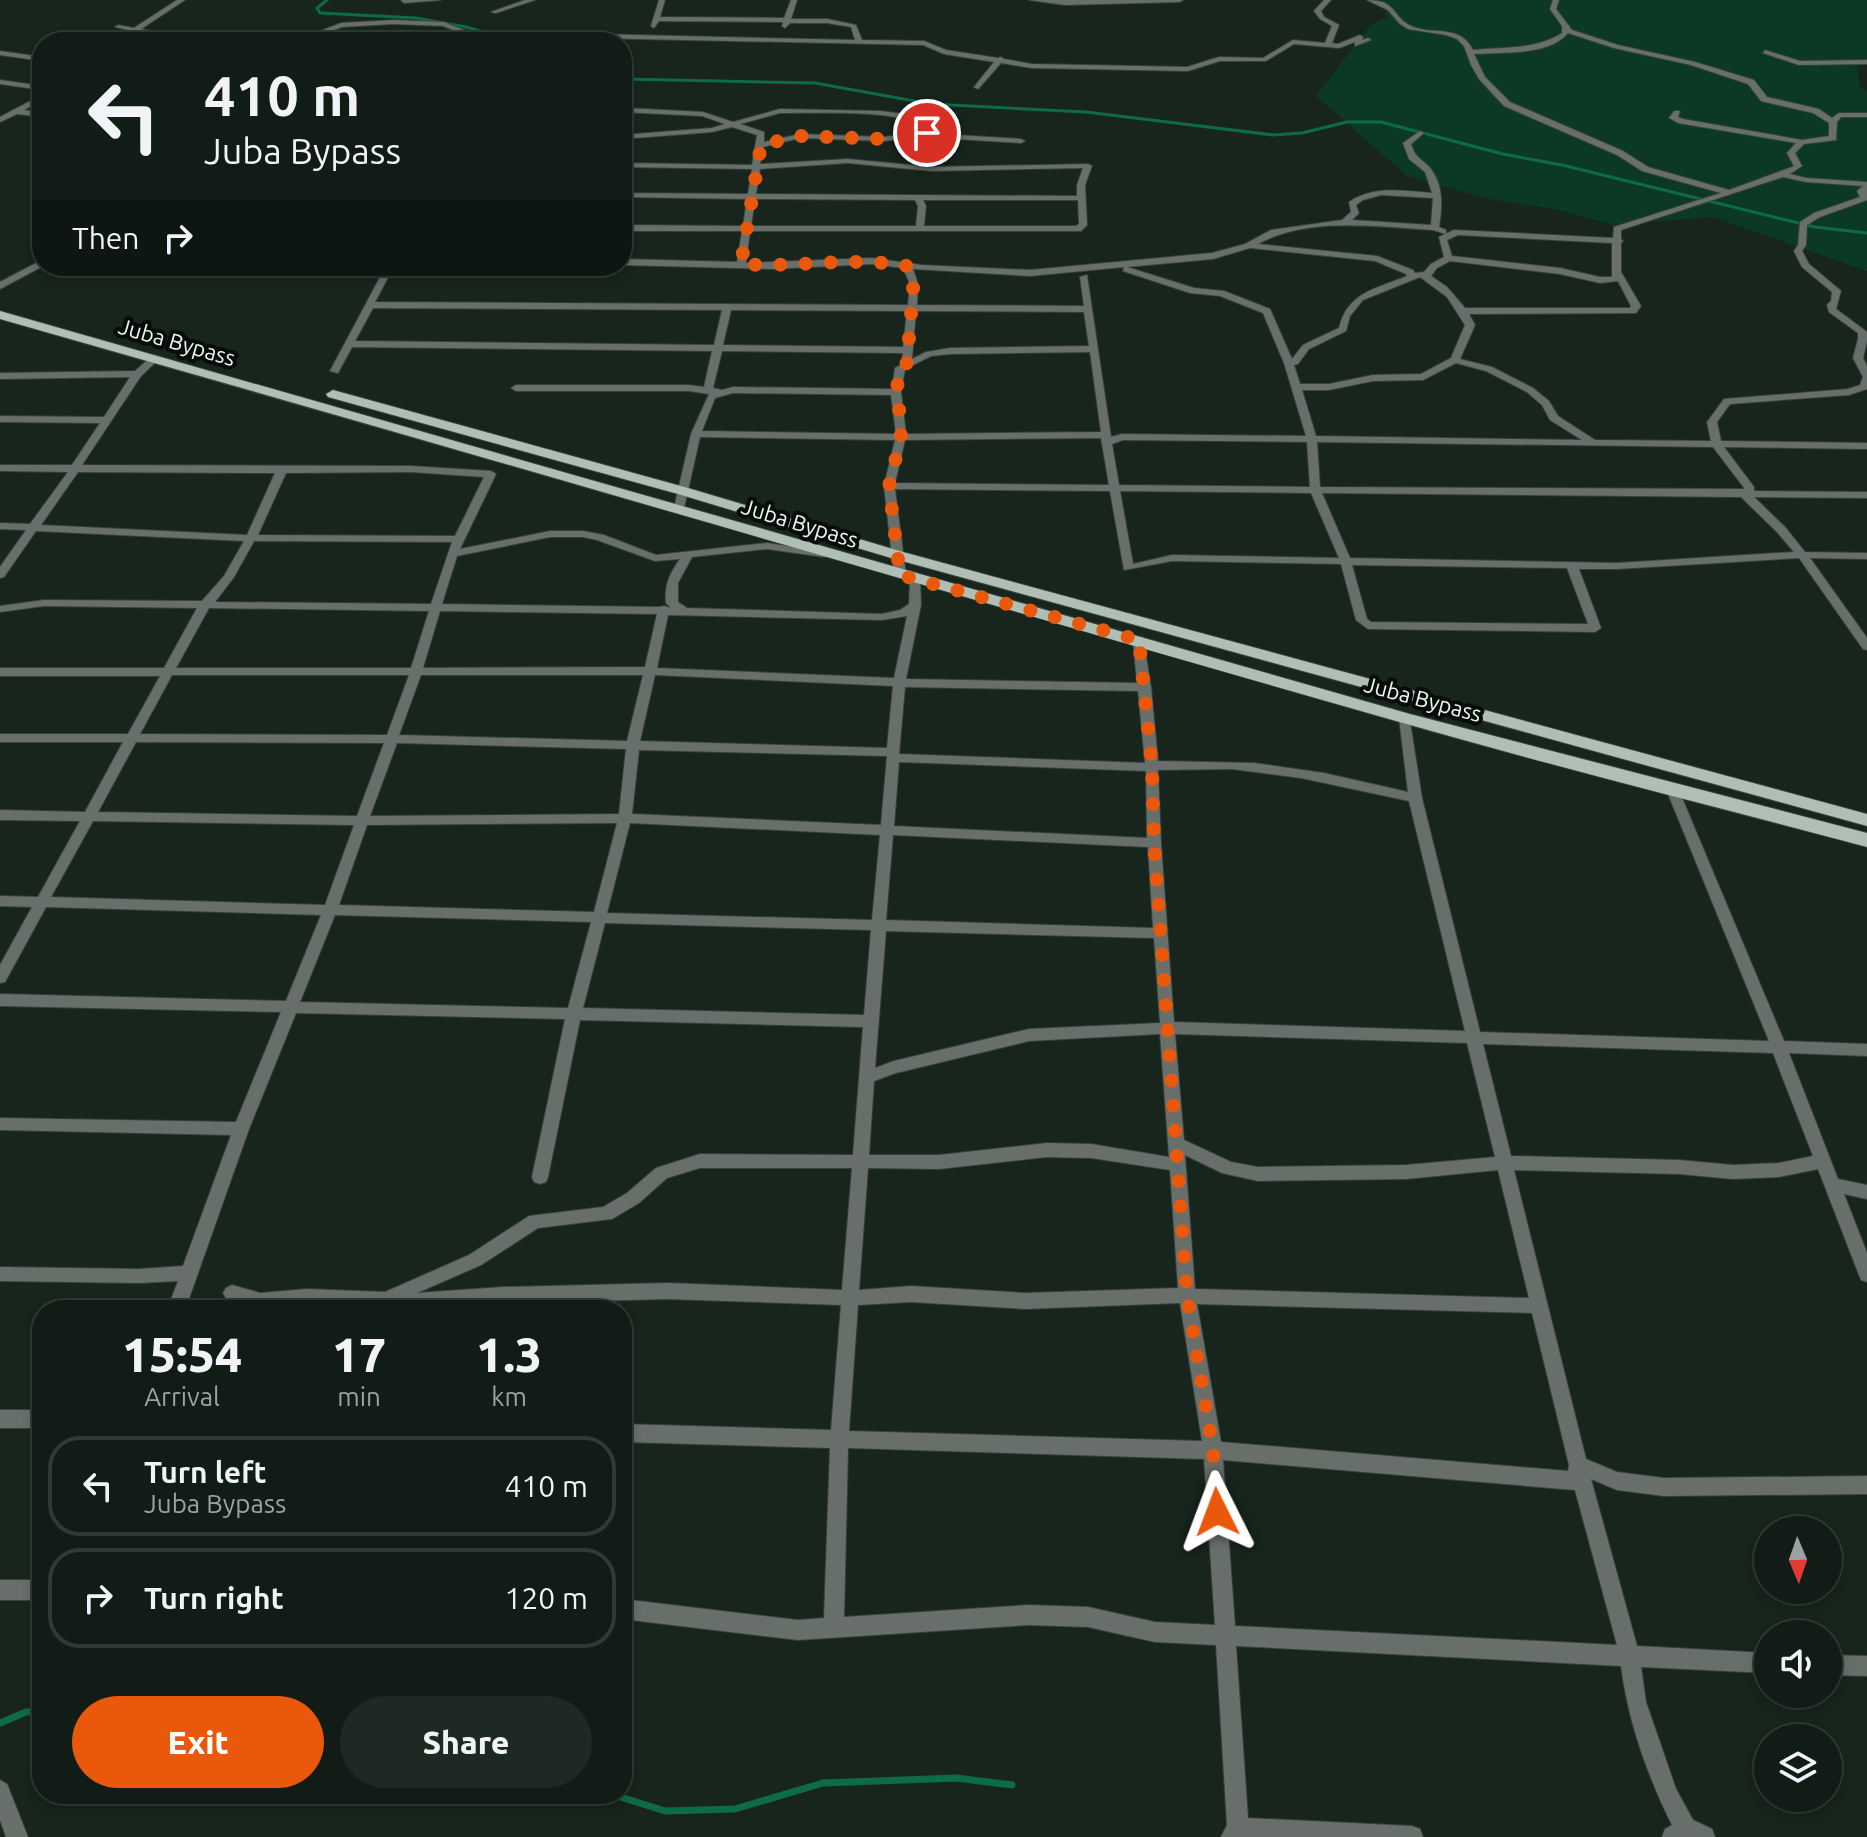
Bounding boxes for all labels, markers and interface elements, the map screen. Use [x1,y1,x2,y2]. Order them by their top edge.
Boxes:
icon: left [72,64,176,168]
text: 410 m [204,64,360,127]
pin [893,99,961,167]
icon: arrive [905,111,949,155]
text: Juba Bypass [204,130,401,171]
icon: right [156,216,200,260]
text: Then [72,221,140,255]
street label: Juba Bypass [116,313,238,370]
street label: Juba Bypass [739,493,861,552]
street label: Juba Bypass [1362,671,1485,726]
text: 15:54 [122,1327,242,1381]
text: 17 [332,1327,386,1381]
text: 1.3 [476,1327,542,1381]
text: Arrival [144,1382,220,1411]
text: min [337,1382,381,1411]
text: km [491,1382,527,1411]
text: Turn left [144,1455,266,1489]
icon: left [76,1464,120,1508]
text: 410 m [504,1469,588,1503]
position arrow [1175,1470,1259,1554]
text: Juba Bypass [144,1489,286,1518]
north arrow [1754,1516,1842,1604]
map controls [1754,1516,1842,1812]
icon: right [76,1576,120,1620]
text: Turn right [144,1581,284,1615]
text: 120 m [504,1581,588,1615]
button: sound [1754,1620,1842,1708]
button: Exit [72,1696,324,1788]
button: Share [340,1696,592,1788]
button: layers [1754,1724,1842,1812]

